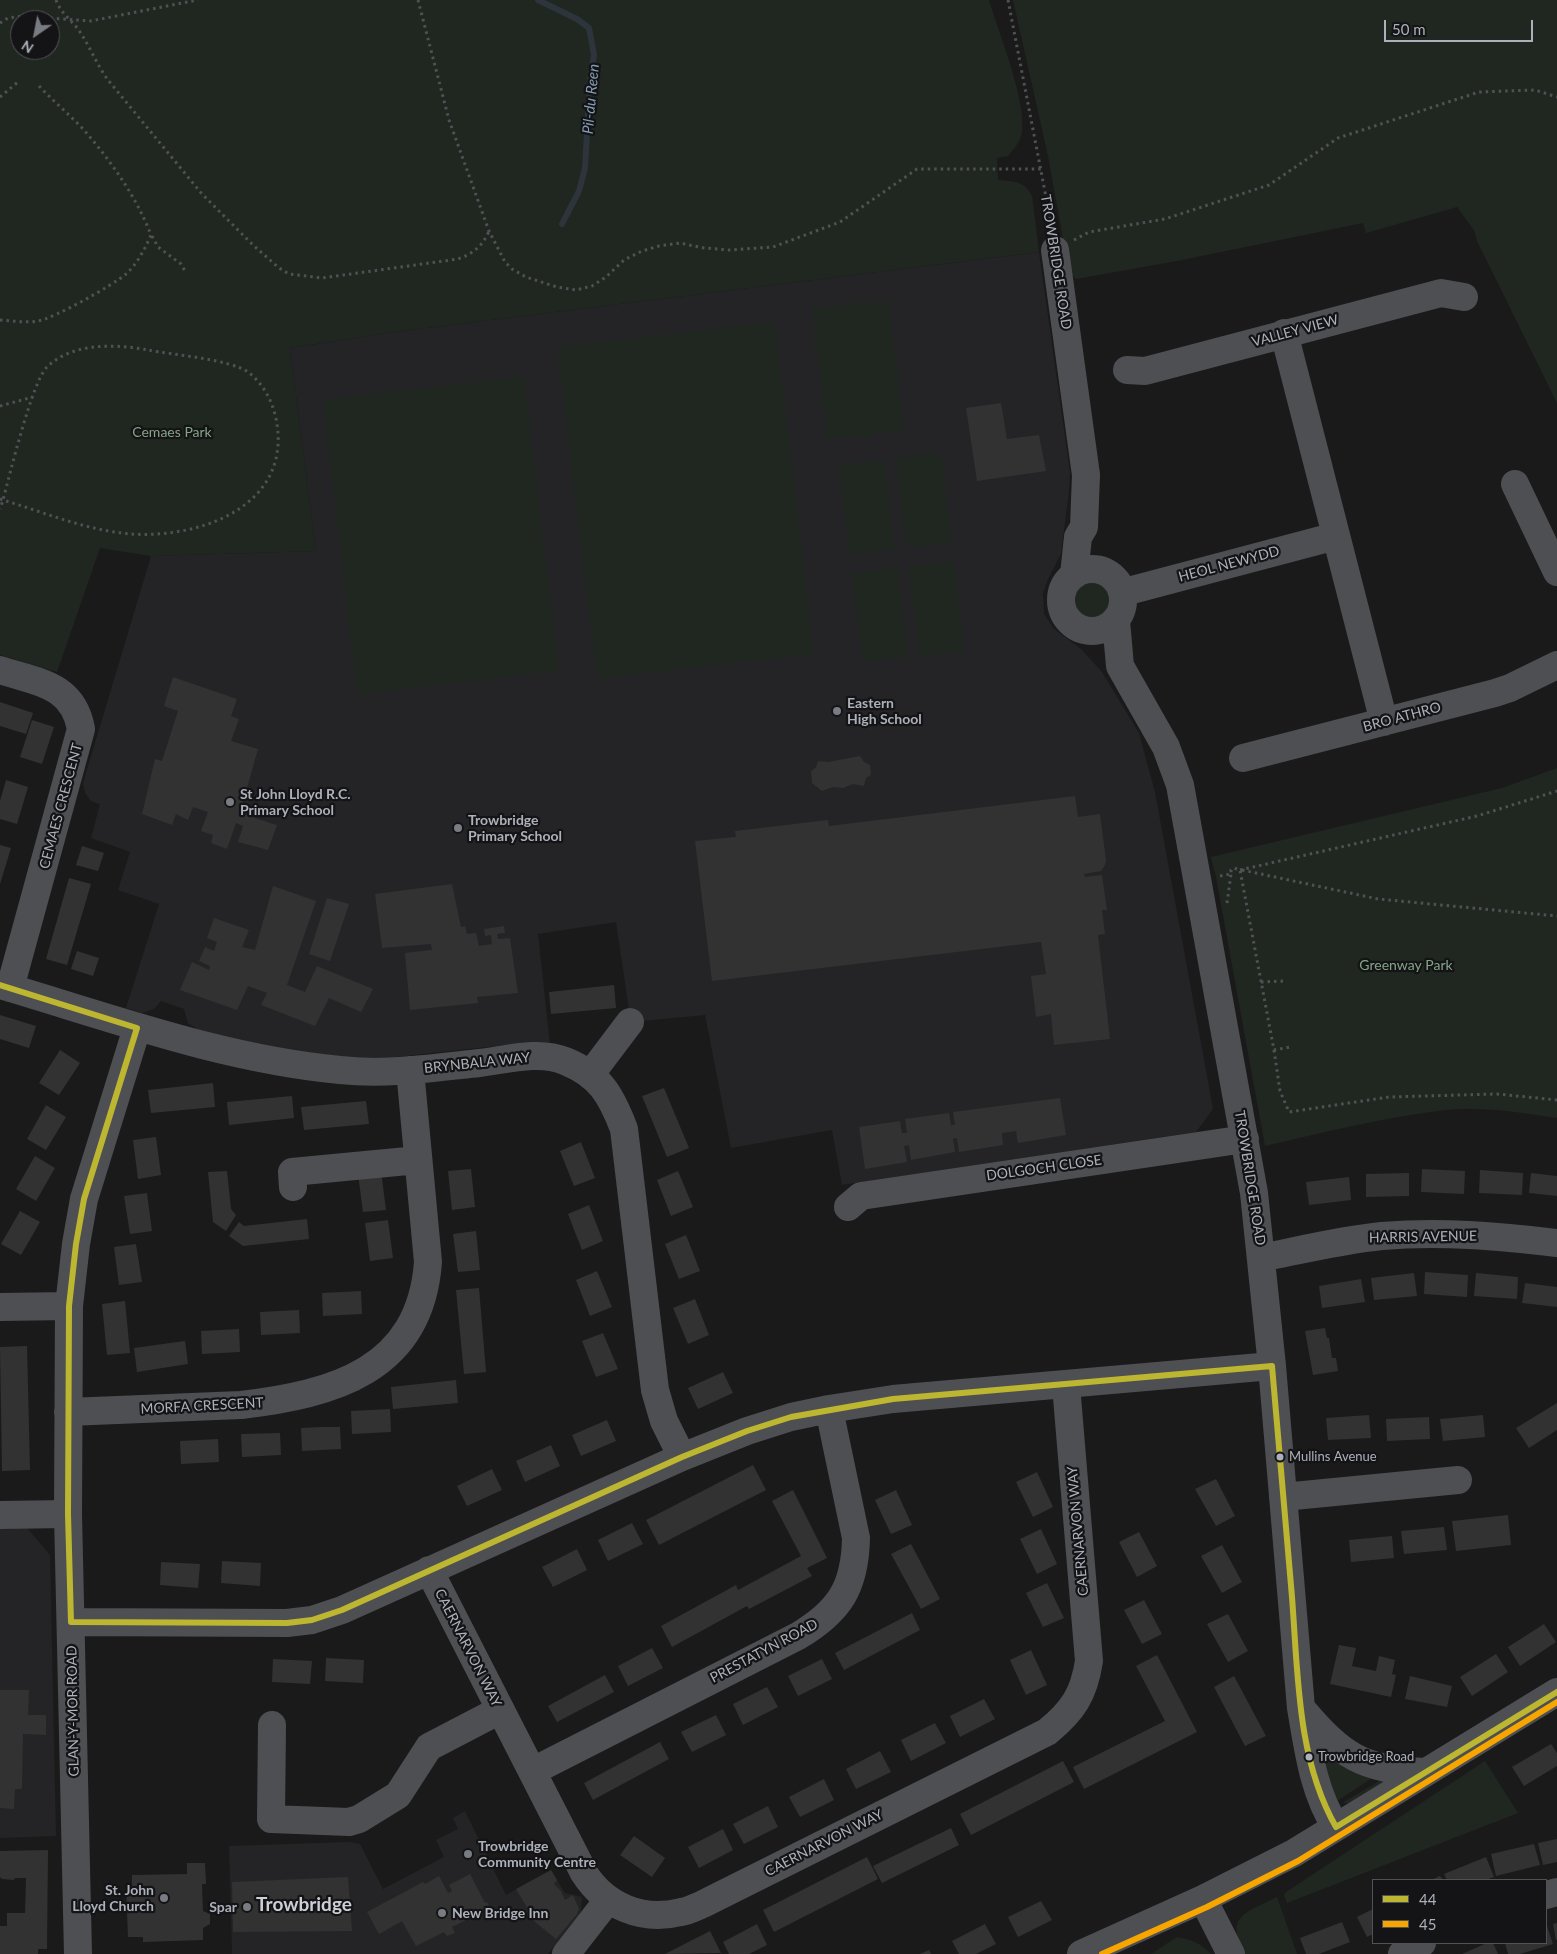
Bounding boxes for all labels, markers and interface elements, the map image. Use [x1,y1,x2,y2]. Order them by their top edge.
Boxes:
north arrow [10,10,60,60]
scale bar [1387,10,1536,42]
text: 50 m [1392,20,1426,38]
text: N [18,37,36,57]
water label: Pil-du Reen [579,63,603,135]
street label: TROWBRIDGE ROAD [1037,193,1075,331]
street label: VALLEY VIEW [1250,311,1340,351]
park label: Cemaes Park [132,424,212,440]
street label: HEOL NEWYDD [1177,542,1281,586]
place label: Eastern High School [847,695,922,728]
street label: BRO ATHRO [1361,699,1443,735]
marker: Eastern High School [831,705,843,717]
street label: CEMAES CRESCENT [36,741,86,871]
place label: St John Lloyd R.C. Primary School [240,786,351,819]
marker: St John Lloyd R.C. Primary School [224,796,236,808]
place label: Trowbridge Primary School [468,812,562,844]
marker: Trowbridge Primary School [452,822,464,834]
park label: Greenway Park [1359,957,1453,973]
street label: BRYNBALA WAY [423,1049,531,1077]
street label: TROWBRIDGE ROAD [1231,1109,1269,1247]
street label: DOLGOCH CLOSE [985,1152,1103,1184]
street label: HARRIS AVENUE [1369,1228,1477,1246]
street label: MORFA CRESCENT [140,1394,264,1418]
place label: Mullins Avenue [1289,1449,1377,1465]
marker: Mullins Avenue [1275,1452,1285,1462]
street label: CAERNARVON WAY [1064,1465,1092,1597]
street label: CAERNARVON WAY [431,1586,505,1710]
street label: PRESTATYN ROAD [707,1615,821,1687]
street label: GLAN-Y-MOR ROAD [63,1645,83,1777]
place label: Trowbridge Road [1318,1749,1414,1765]
marker: Trowbridge Road [1304,1752,1314,1762]
street label: CAERNARVON WAY [762,1806,886,1880]
place label: Trowbridge Community Centre [478,1838,596,1870]
marker: Trowbridge Community Centre [462,1848,474,1860]
legend [1372,1879,1547,1944]
place label: St. John Lloyd Church [72,1882,154,1914]
text: 44 [1419,1890,1436,1908]
marker: St. John Lloyd Church [158,1892,170,1904]
district label: Trowbridge [256,1894,352,1916]
place label: Spar [209,1899,237,1915]
marker: Spar [241,1901,253,1913]
place label: New Bridge Inn [452,1905,548,1921]
marker: New Bridge Inn [436,1907,448,1919]
text: 45 [1419,1915,1436,1933]

